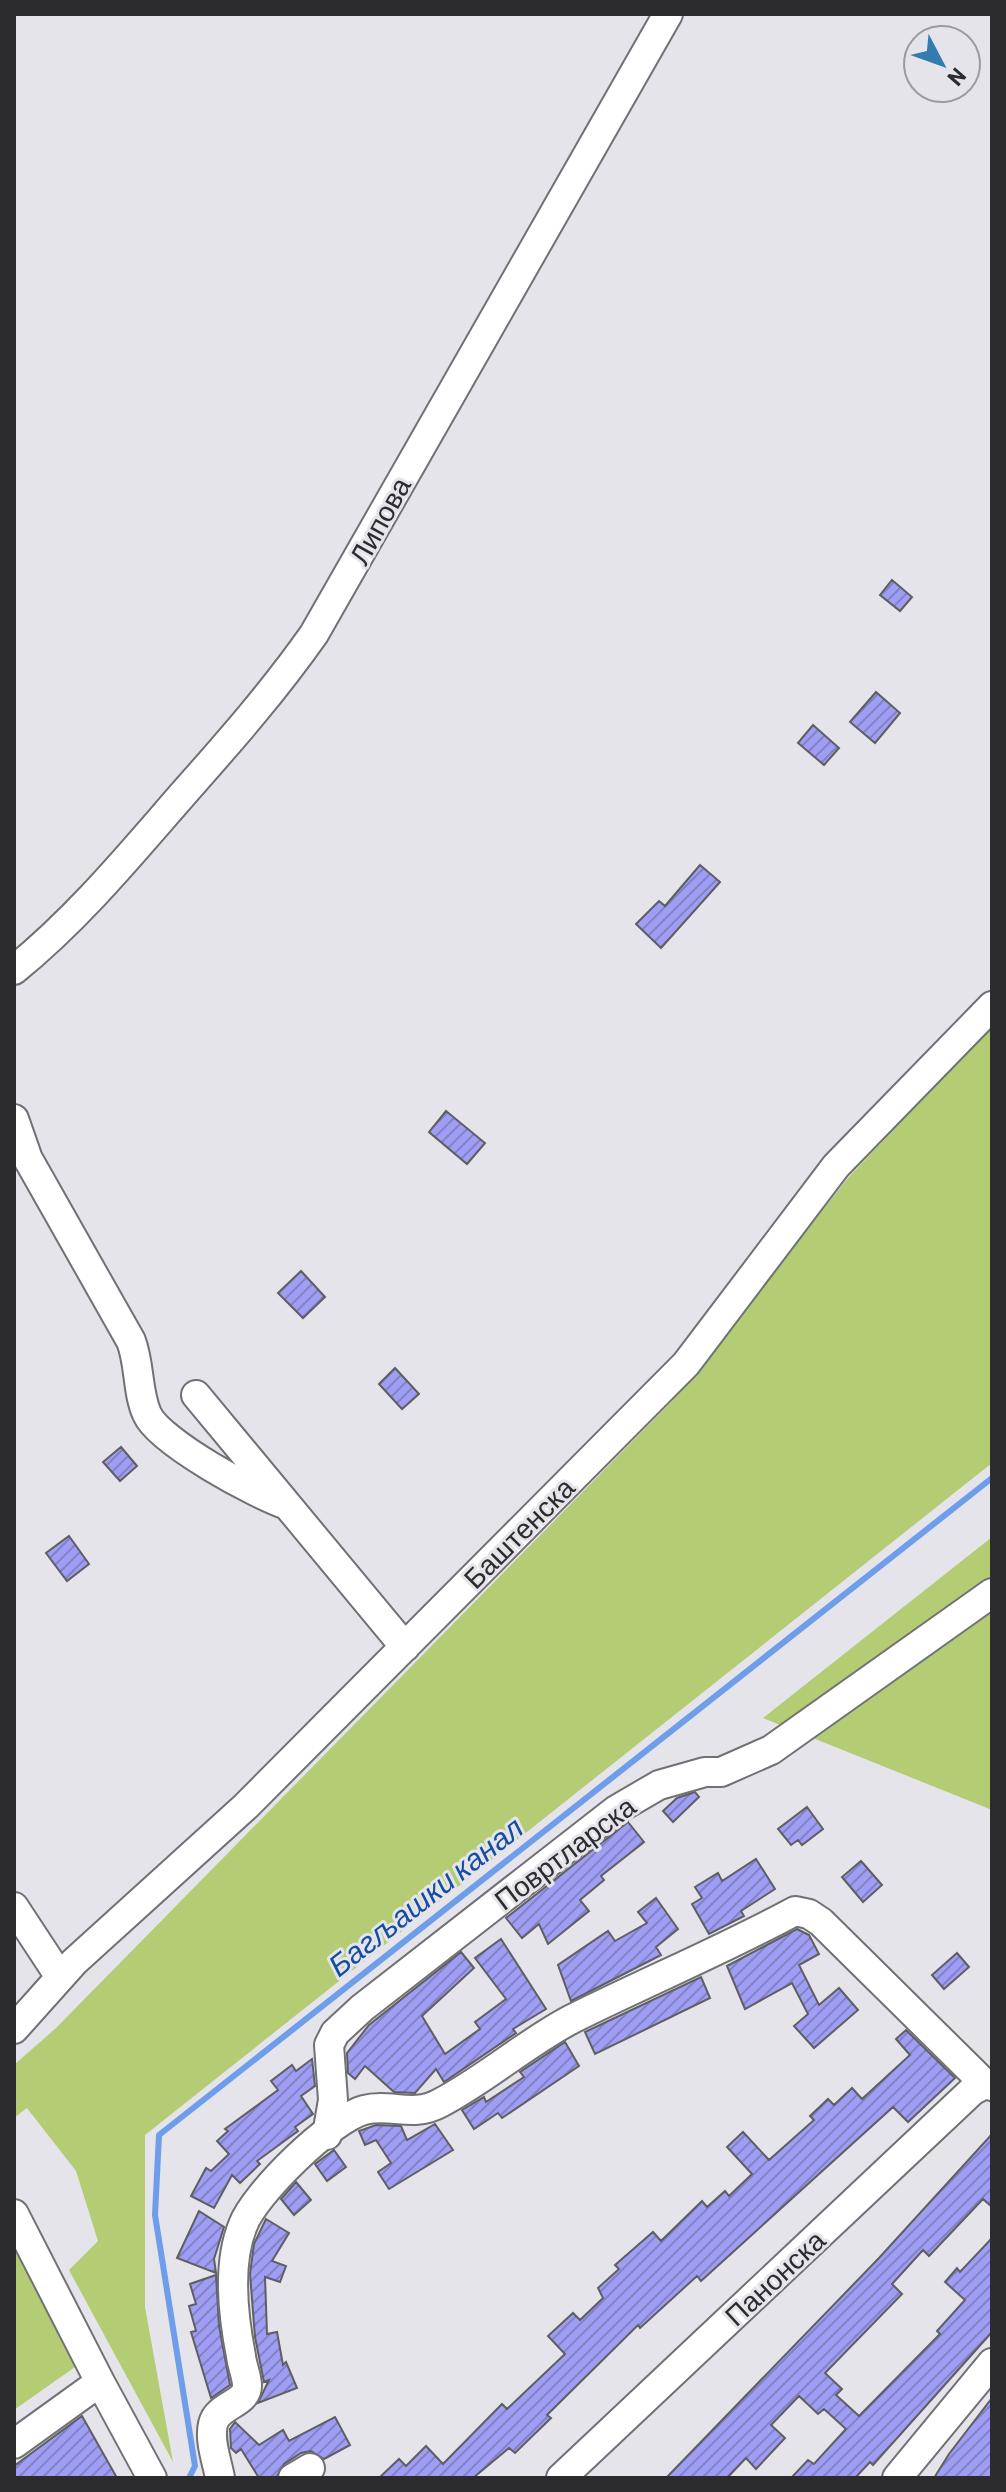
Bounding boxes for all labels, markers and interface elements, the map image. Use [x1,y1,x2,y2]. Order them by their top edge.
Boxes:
north arrow [902,24,982,104]
text: N [943,64,972,92]
street label: Липова [341,470,417,570]
street label: Баштенска [456,1470,581,1595]
street label: Повртларска [487,1788,642,1916]
water label: Багљашки канал [320,1808,529,1983]
street label: Панонска [717,2222,832,2332]

